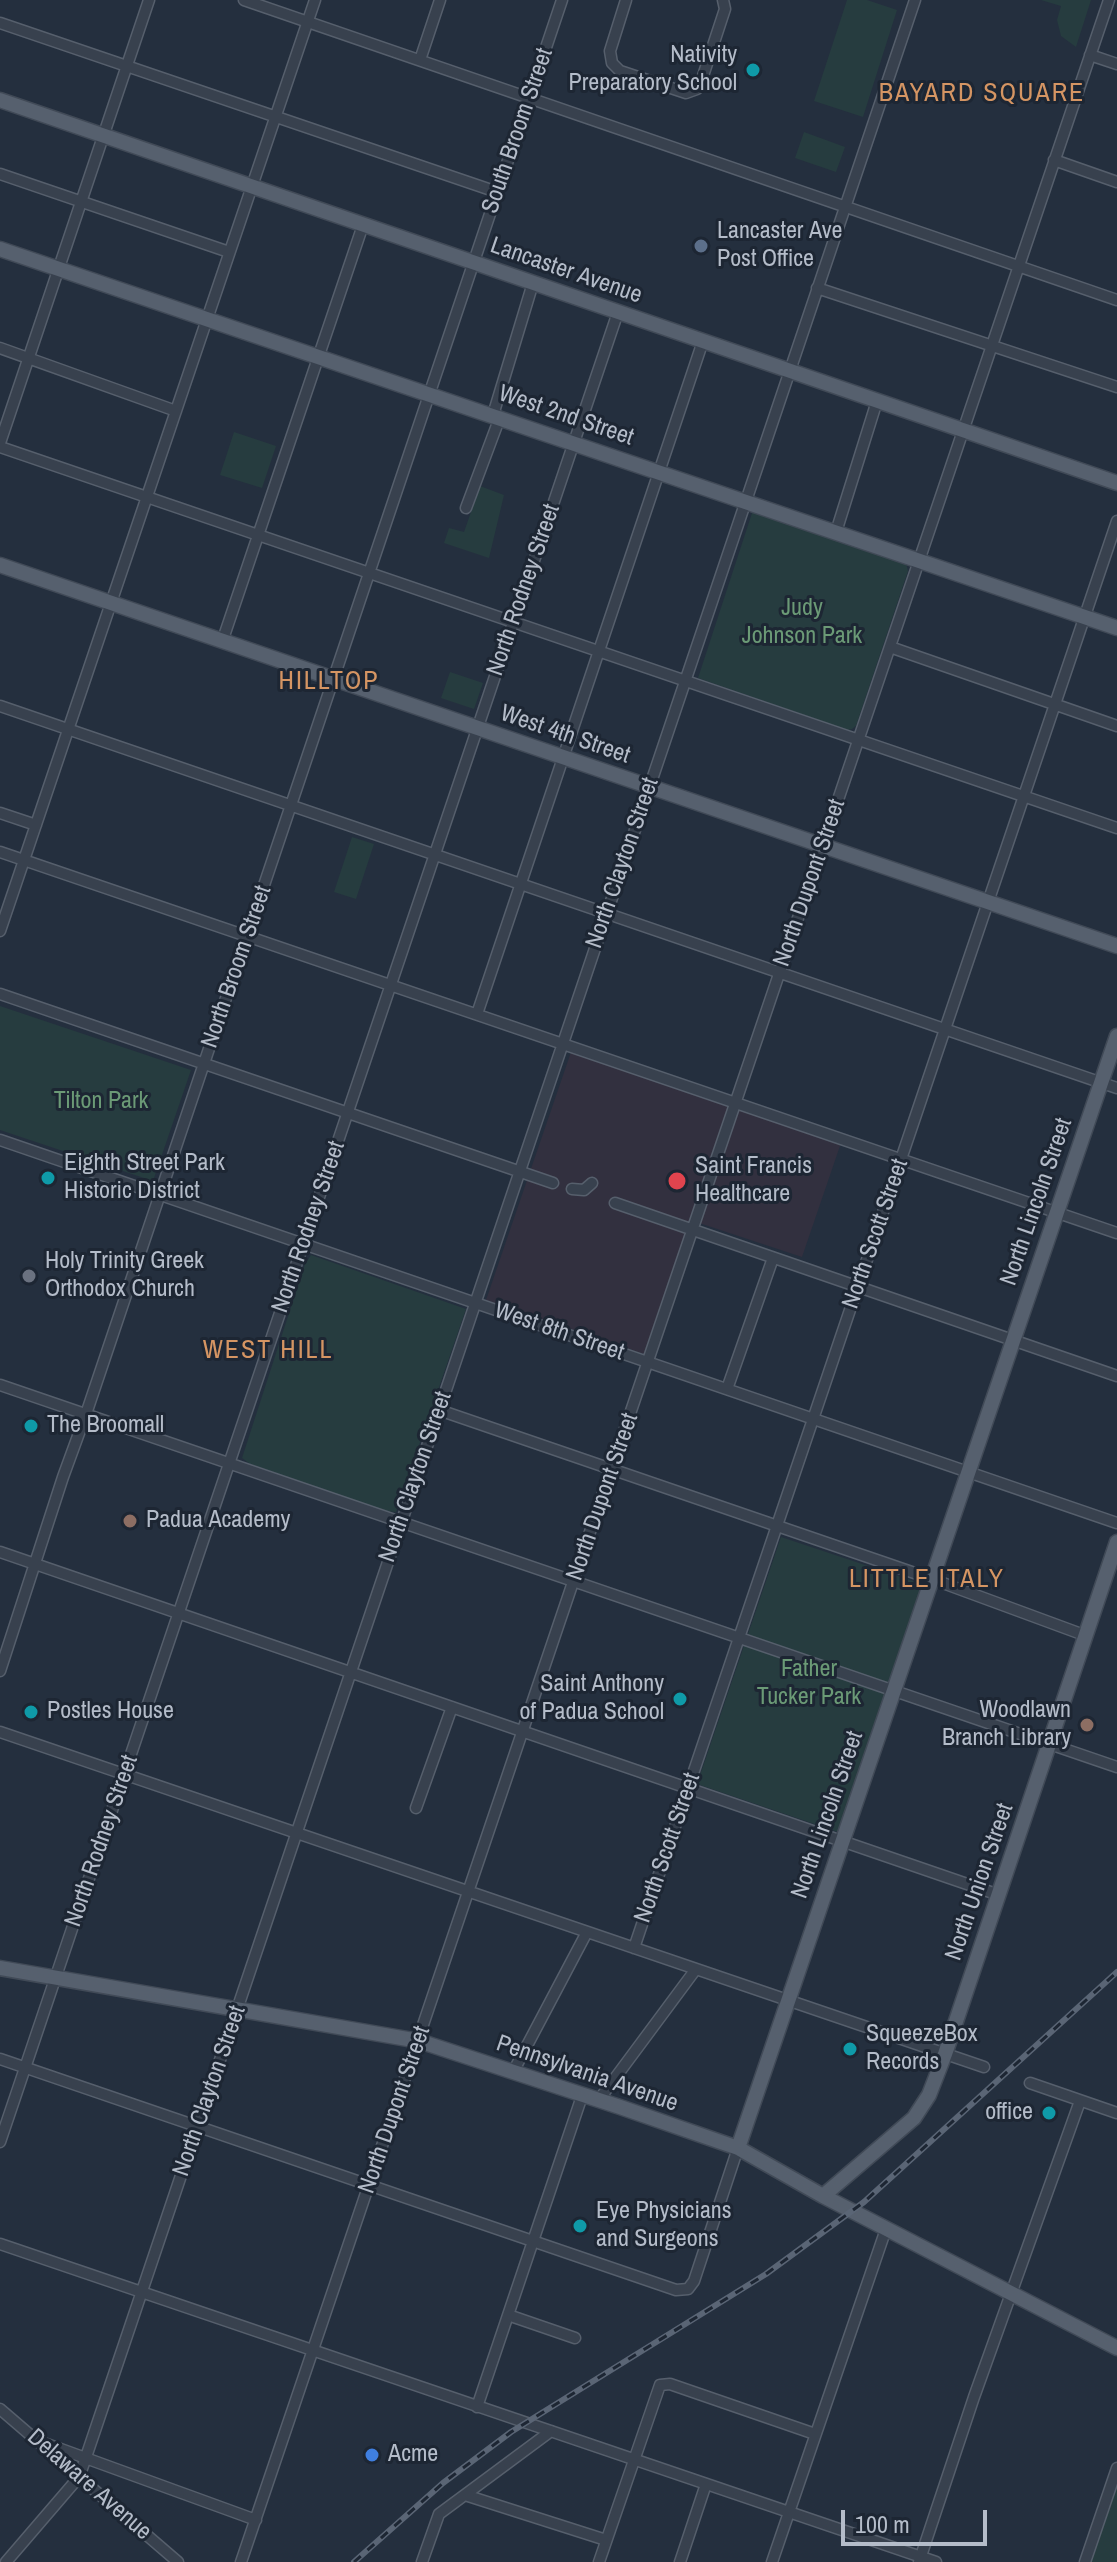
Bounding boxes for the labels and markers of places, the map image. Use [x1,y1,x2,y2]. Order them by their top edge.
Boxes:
place label: Nativity Preparatory School [569,42,737,98]
marker: Nativity Preparatory School [744,61,762,79]
place label: Lancaster Ave Post Office [717,218,842,274]
marker: Lancaster Ave Post Office [692,237,710,255]
place label: Eighth Street Park Historic District [64,1150,225,1206]
place label: Saint Francis Healthcare [695,1153,812,1209]
marker: Eighth Street Park Historic District [39,1169,57,1187]
marker: Saint Francis Healthcare [666,1170,688,1192]
place label: Holy Trinity Greek Orthodox Church [45,1248,204,1304]
marker: Holy Trinity Greek Orthodox Church [20,1267,38,1285]
place label: The Broomall [47,1412,164,1440]
marker: The Broomall [22,1417,40,1435]
place label: Padua Academy [146,1507,290,1535]
marker: Padua Academy [121,1512,139,1530]
place label: Saint Anthony of Padua School [520,1671,664,1727]
marker: Saint Anthony of Padua School [671,1690,689,1708]
place label: Woodlawn Branch Library [942,1697,1071,1753]
place label: Postles House [47,1698,174,1726]
marker: Postles House [22,1703,40,1721]
marker: Woodlawn Branch Library [1078,1716,1096,1734]
place label: SqueezeBox Records [866,2021,978,2077]
marker: SqueezeBox Records [841,2040,859,2058]
place label: office [985,2099,1033,2127]
marker: office [1040,2104,1058,2122]
place label: Eye Physicians and Surgeons [596,2198,732,2254]
marker: Eye Physicians and Surgeons [571,2217,589,2235]
place label: Acme [388,2441,438,2469]
marker: Acme [363,2446,381,2464]

